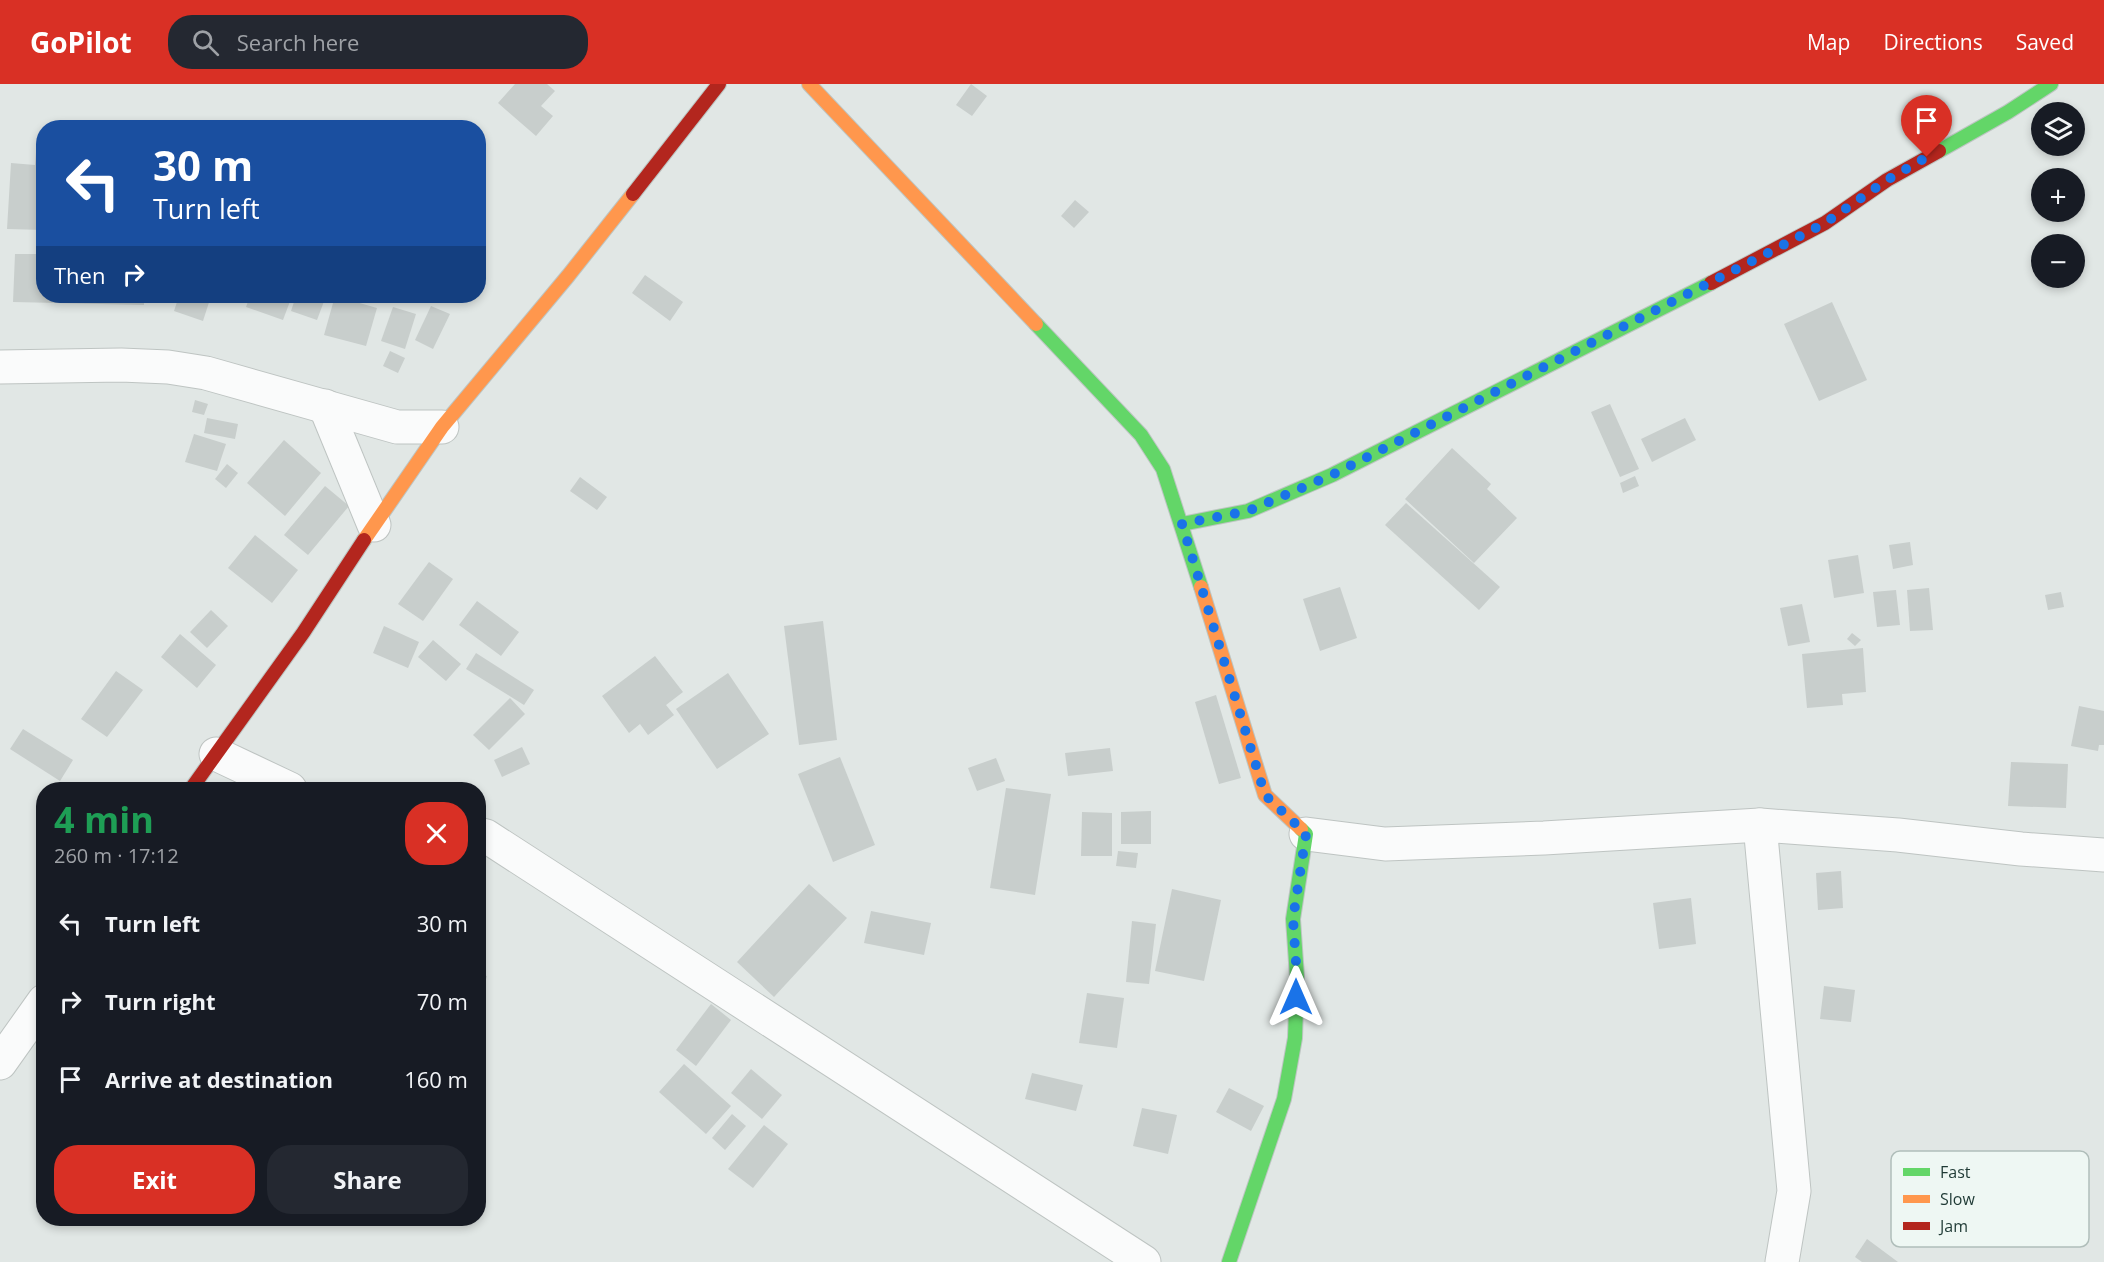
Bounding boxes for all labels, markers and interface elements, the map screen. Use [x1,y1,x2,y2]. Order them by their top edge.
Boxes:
search box [168,15,588,69]
text: GoPilot [30,23,132,61]
icon: search [189,26,222,59]
text: Search here [237,27,359,57]
text: Map [1807,28,1850,56]
text: Directions [1883,28,1983,56]
text: Saved [2016,28,2074,56]
pin [1901,95,1952,157]
map controls [2031,102,2085,288]
button: layers [2031,102,2085,156]
icon: arrive [1910,104,1943,137]
text: 30 m [153,136,253,193]
icon: left [54,144,132,222]
button: + [2031,168,2085,222]
text: Turn left [153,190,260,227]
button: − [2031,234,2085,288]
icon: right [117,258,150,291]
text: Then [54,260,105,290]
text: 4 min [54,795,154,844]
button: close [405,802,468,865]
text: 260 m · 17:12 [54,842,179,869]
icon: left [54,907,87,940]
text: Turn left [105,908,200,938]
text: 30 m [417,908,468,938]
position arrow [1264,965,1328,1029]
icon: right [54,985,87,1018]
text: Turn right [105,986,216,1016]
text: 70 m [417,986,468,1016]
icon: arrive [54,1063,87,1096]
text: Arrive at destination [105,1064,333,1094]
text: 160 m [404,1064,468,1094]
button: Exit [54,1145,255,1214]
button: Share [267,1145,468,1214]
legend [1891,1151,2089,1247]
text: Fast [1940,1161,1971,1183]
text: Slow [1940,1188,1975,1210]
text: Jam [1938,1215,1968,1237]

